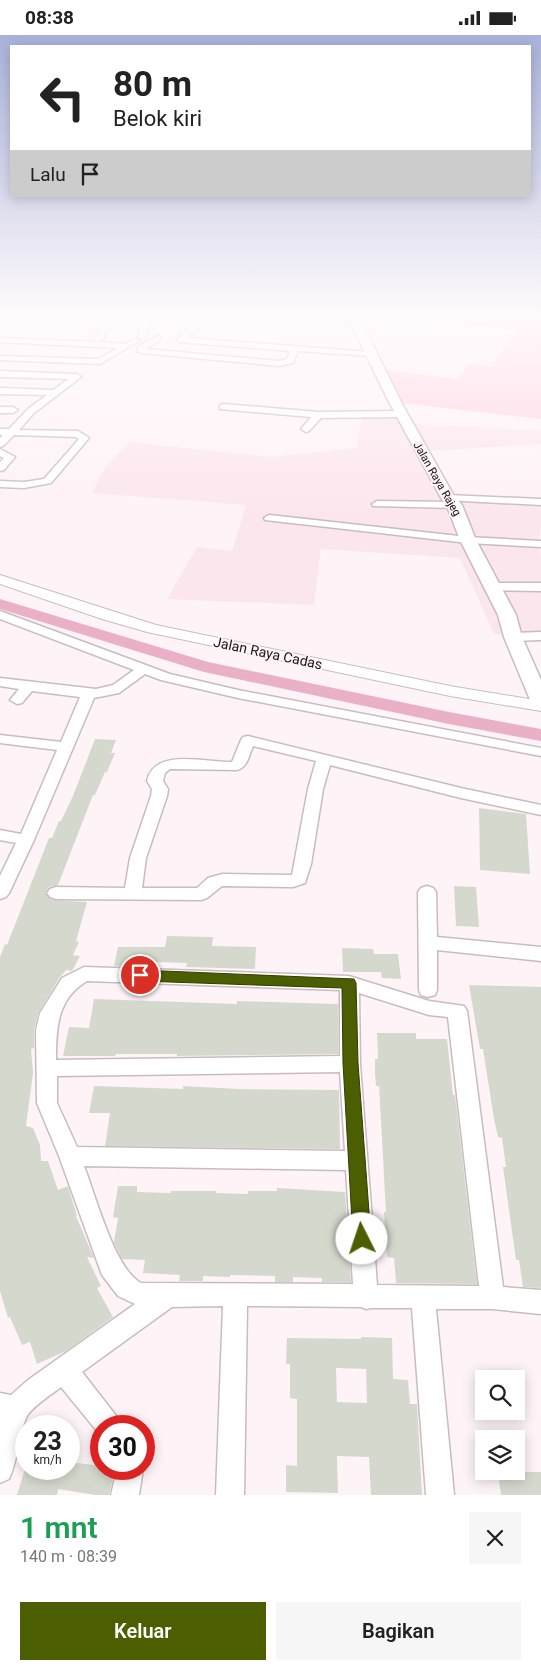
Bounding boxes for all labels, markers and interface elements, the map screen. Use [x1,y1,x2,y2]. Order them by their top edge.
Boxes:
text: 08:38 [25,6,74,29]
text: 80 m [113,64,192,105]
icon: left [30,65,95,130]
text: Belok kiri [113,106,202,131]
icon: arrive [76,160,104,188]
text: Lalu [30,163,66,186]
street label: Jalan Raya Rajeg [411,440,463,518]
street label: Jalan Raya Cadas [212,634,324,672]
pin [119,954,161,996]
icon: arrive [126,961,154,989]
position arrow [335,1212,387,1264]
map controls [475,1370,525,1480]
button: search [475,1370,525,1420]
speed limit sign: 30 [90,1415,155,1480]
text: 23 [33,1427,62,1456]
button: layers [475,1430,525,1480]
text: km/h [33,1453,62,1467]
text: 1 mnt [20,1510,98,1545]
button: close [469,1512,521,1564]
text: 140 m · 08:39 [20,1547,117,1566]
button: Keluar [20,1602,266,1660]
button: Bagikan [276,1602,521,1660]

